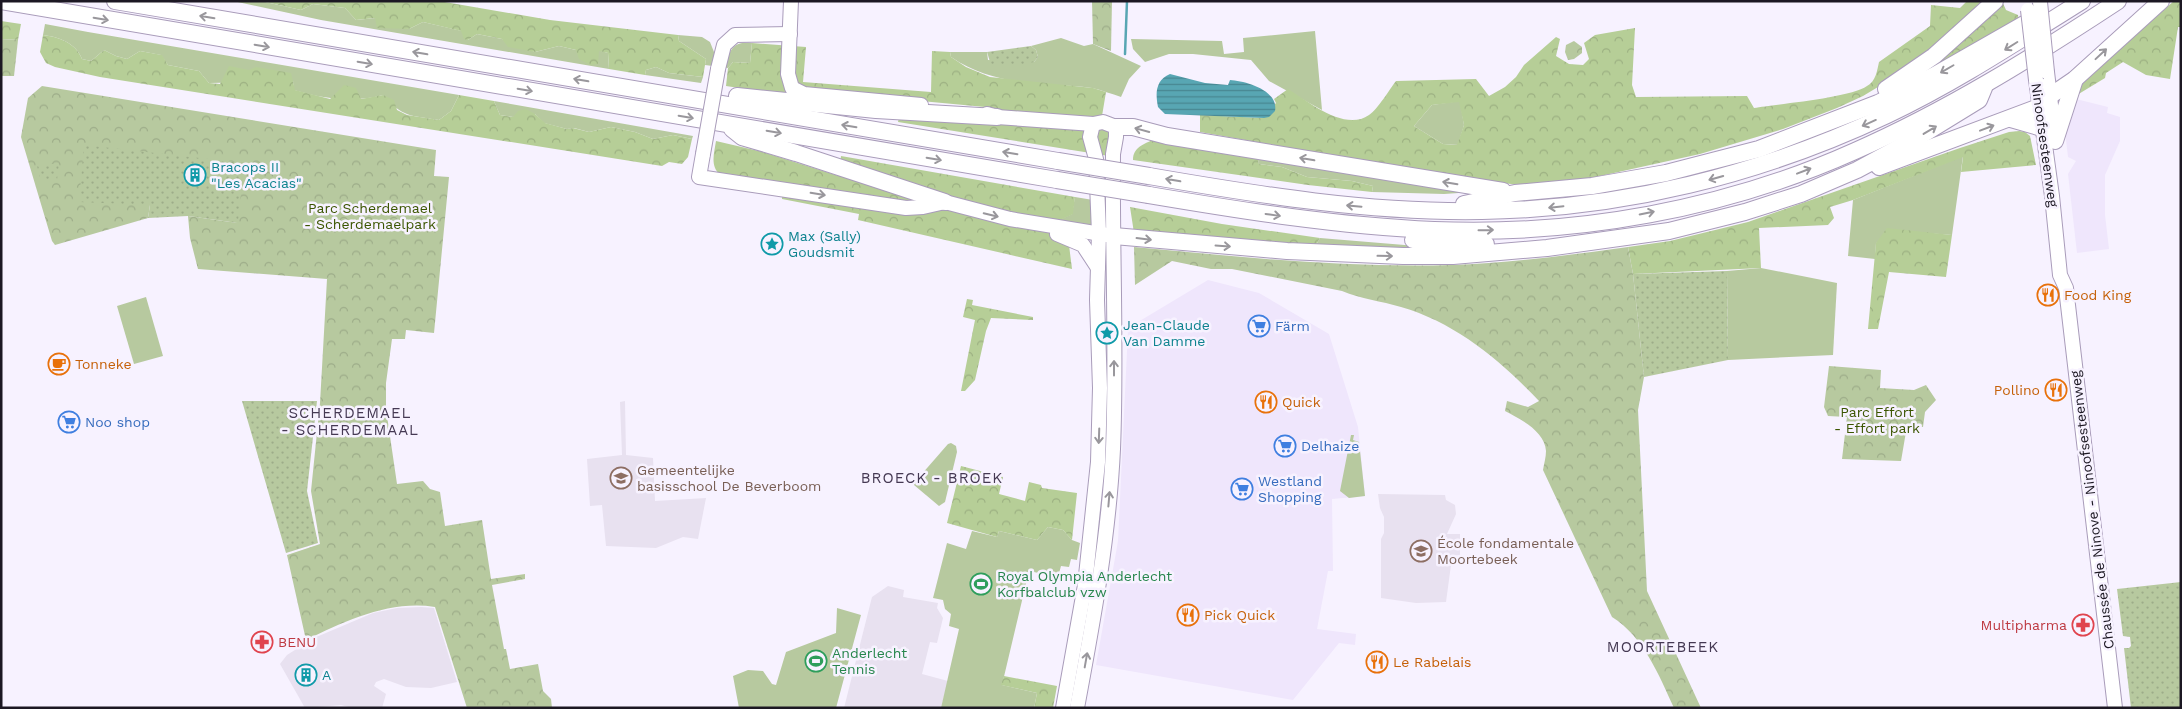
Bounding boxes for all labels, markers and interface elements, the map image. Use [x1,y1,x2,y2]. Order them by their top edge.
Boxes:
one-way arrow [200,11,216,21]
one-way arrow [93,14,109,24]
one-way arrow [253,41,269,51]
one-way arrow [2005,41,2019,51]
one-way arrow [413,47,429,57]
one-way arrow [2095,48,2108,60]
one-way arrow [357,58,373,68]
one-way arrow [1940,64,1954,74]
one-way arrow [573,74,589,84]
street label: Ninoofsesteenweg [2028,82,2062,209]
one-way arrow [517,86,533,96]
one-way arrow [677,113,693,123]
one-way arrow [1862,119,1877,129]
one-way arrow [842,120,858,130]
one-way arrow [1979,122,1994,131]
one-way arrow [1134,124,1150,134]
one-way arrow [1923,124,1937,134]
one-way arrow [766,128,782,138]
one-way arrow [1002,147,1018,157]
one-way arrow [1299,154,1315,164]
one-way arrow [926,155,942,165]
place label: Bracops II "Les Acacias" [211,159,302,191]
building icon: Bracops II "Les Acacias" [183,163,207,187]
one-way arrow [1796,166,1811,175]
one-way arrow [1165,174,1181,184]
one-way arrow [1709,174,1725,184]
one-way arrow [1442,178,1458,188]
one-way arrow [810,189,826,199]
park label: Parc Scherdemael - Scherdemaelpark [304,200,436,232]
one-way arrow [1346,201,1362,210]
one-way arrow [1549,202,1565,212]
one-way arrow [1639,208,1655,218]
one-way arrow [1265,210,1281,220]
one-way arrow [983,211,999,220]
one-way arrow [1477,225,1493,235]
place label: Max (Sally) Goudsmit [788,228,861,260]
place icon: Max (Sally) Goudsmit [760,232,784,256]
one-way arrow [1136,234,1152,244]
one-way arrow [1215,242,1231,251]
one-way arrow [1377,251,1393,260]
restaurant icon: Food King [2036,283,2060,307]
place label: Food King [2064,287,2132,303]
supermarket icon: Färm [1247,314,1271,338]
place label: Jean-Claude Van Damme [1123,317,1210,349]
place label: Färm [1275,318,1310,334]
place icon: Jean-Claude Van Damme [1095,321,1119,345]
cafe icon: Tonneke [47,352,71,376]
place label: Tonneke [75,356,132,372]
one-way arrow [1109,360,1119,376]
street label: Chaussée de Ninove - Ninoofsesteenweg [2067,369,2117,650]
restaurant icon: Pollino [2044,378,2068,402]
place label: Pollino [1994,382,2040,398]
restaurant icon: Quick [1254,390,1278,414]
place label: Quick [1282,394,1321,410]
district label: SCHERDEMAEL - SCHERDEMAAL [281,404,419,439]
park label: Parc Effort - Effort park [1834,404,1920,436]
supermarket icon: Noo shop [57,410,81,434]
place label: Noo shop [85,414,150,430]
one-way arrow [1094,428,1103,444]
supermarket icon: Delhaize [1273,434,1297,458]
place label: Delhaize [1301,438,1359,454]
place label: Gemeentelijke basisschool De Beverboom [637,462,821,494]
school or university icon: Gemeentelijke basisschool De Beverboom [609,466,633,490]
district label: BROECK - BROEK [861,469,1003,487]
place label: Westland Shopping [1258,473,1322,505]
supermarket icon: Westland Shopping [1230,477,1254,501]
one-way arrow [1104,491,1114,507]
place label: École fondamentale Moortebeek [1437,535,1574,567]
school or university icon: École fondamentale Moortebeek [1409,539,1433,563]
place label: Royal Olympia Anderlecht Korfbalclub vzw [997,568,1172,600]
sports icon: Royal Olympia Anderlecht Korfbalclub vzw [969,572,993,596]
restaurant icon: Pick Quick [1176,603,1200,627]
place label: Pick Quick [1204,607,1275,623]
pharmacy icon: Multipharma [2071,613,2095,637]
place label: Multipharma [1981,617,2067,633]
pharmacy icon: BENU [250,630,274,654]
place label: BENU [278,634,316,650]
district label: MOORTEBEEK [1607,638,1719,656]
place label: Anderlecht Tennis [832,645,907,677]
sports icon: Anderlecht Tennis [804,649,828,673]
restaurant icon: Le Rabelais [1365,650,1389,674]
one-way arrow [1081,652,1091,668]
place label: Le Rabelais [1393,654,1471,670]
building icon: A [294,663,318,687]
place label: A [322,667,331,683]

